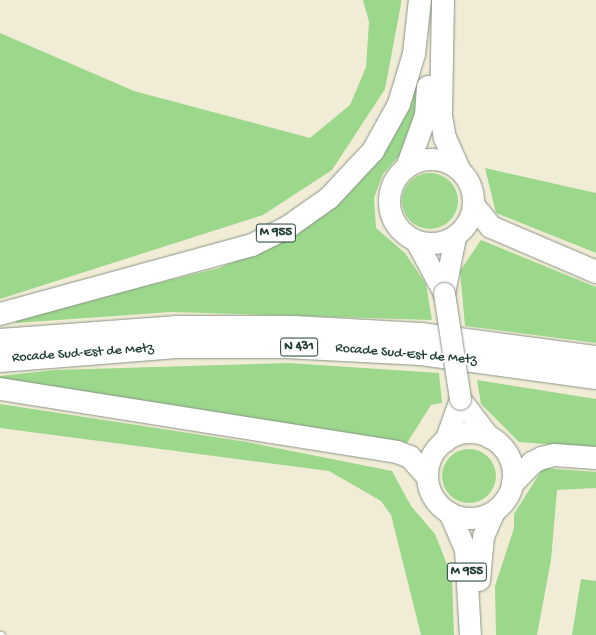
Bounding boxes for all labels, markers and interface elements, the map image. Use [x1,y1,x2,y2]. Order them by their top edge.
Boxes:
road number: M 955 [255,222,297,244]
road number: N 431 [280,336,318,358]
street label: Rocade Sud-Est de Metz [335,340,477,370]
street label: Rocade Sud-Est de Metz [12,341,154,367]
road number: M 955 [446,561,488,583]

